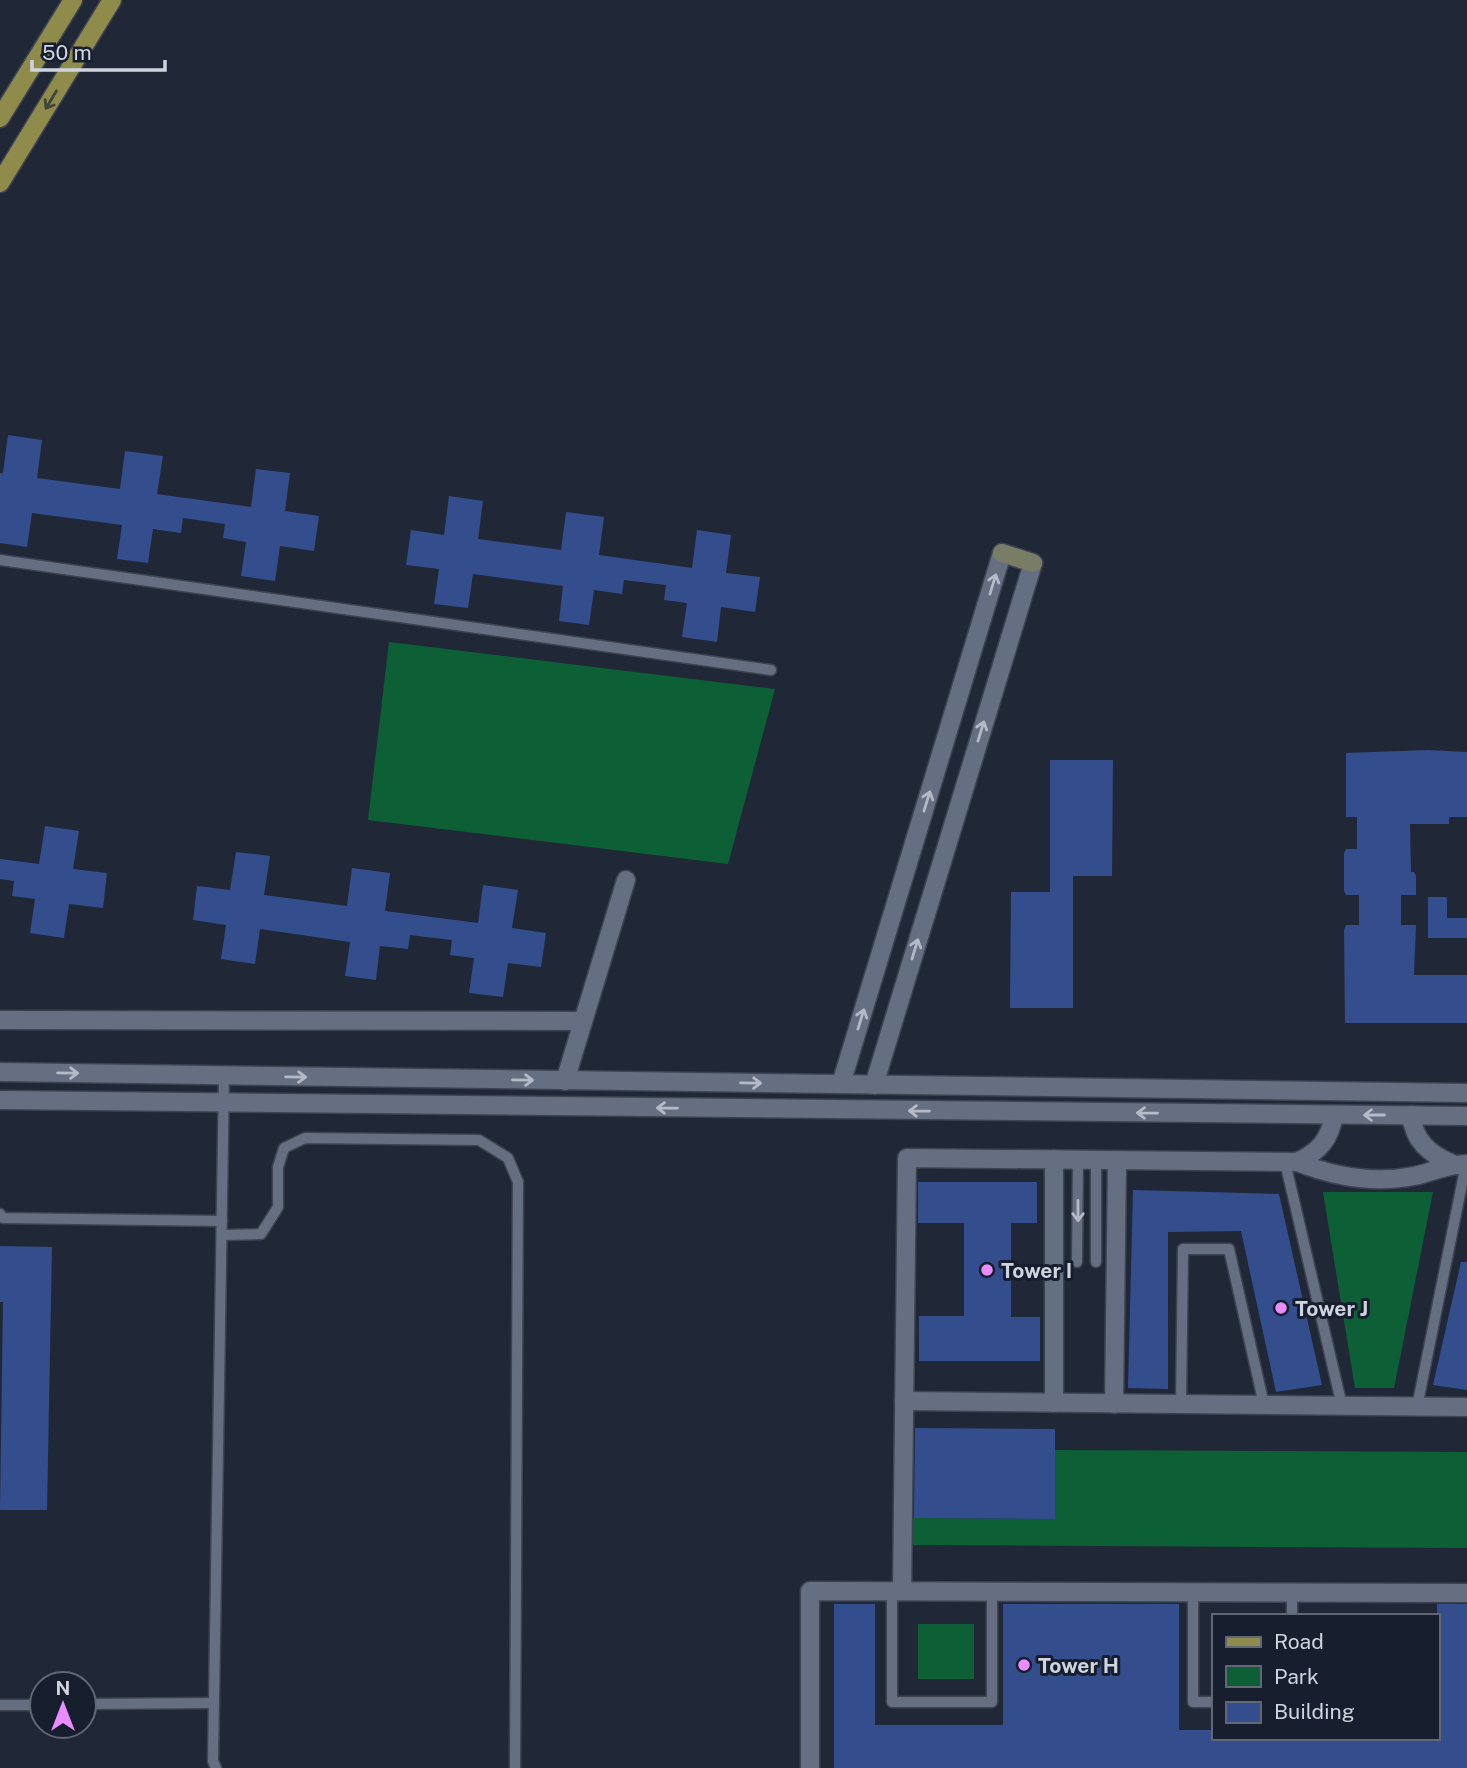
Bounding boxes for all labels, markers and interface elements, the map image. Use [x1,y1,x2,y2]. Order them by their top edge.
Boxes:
scale bar [32,28,164,72]
text: 50 m [42,40,92,65]
one-way arrow [44,90,58,110]
one-way arrow [987,573,1000,595]
one-way arrow [976,721,989,743]
one-way arrow [921,791,934,813]
one-way arrow [909,938,922,960]
one-way arrow [855,1008,868,1030]
one-way arrow [56,1067,79,1080]
one-way arrow [284,1070,307,1084]
one-way arrow [511,1073,534,1087]
one-way arrow [739,1076,762,1090]
one-way arrow [656,1101,679,1115]
one-way arrow [908,1104,931,1118]
one-way arrow [1136,1106,1159,1120]
one-way arrow [1363,1108,1386,1122]
one-way arrow [1071,1199,1085,1222]
place label: Tower I [1001,1258,1072,1283]
marker: Tower I [979,1262,995,1278]
place label: Tower J [1295,1296,1368,1321]
marker: Tower J [1273,1300,1289,1316]
legend [1212,1614,1439,1740]
text: Road [1274,1629,1324,1654]
place label: Tower H [1038,1653,1119,1678]
marker: Tower H [1016,1657,1032,1673]
text: Park [1274,1664,1319,1689]
north arrow [28,1670,98,1740]
text: N [56,1677,70,1699]
text: Building [1274,1699,1355,1724]

